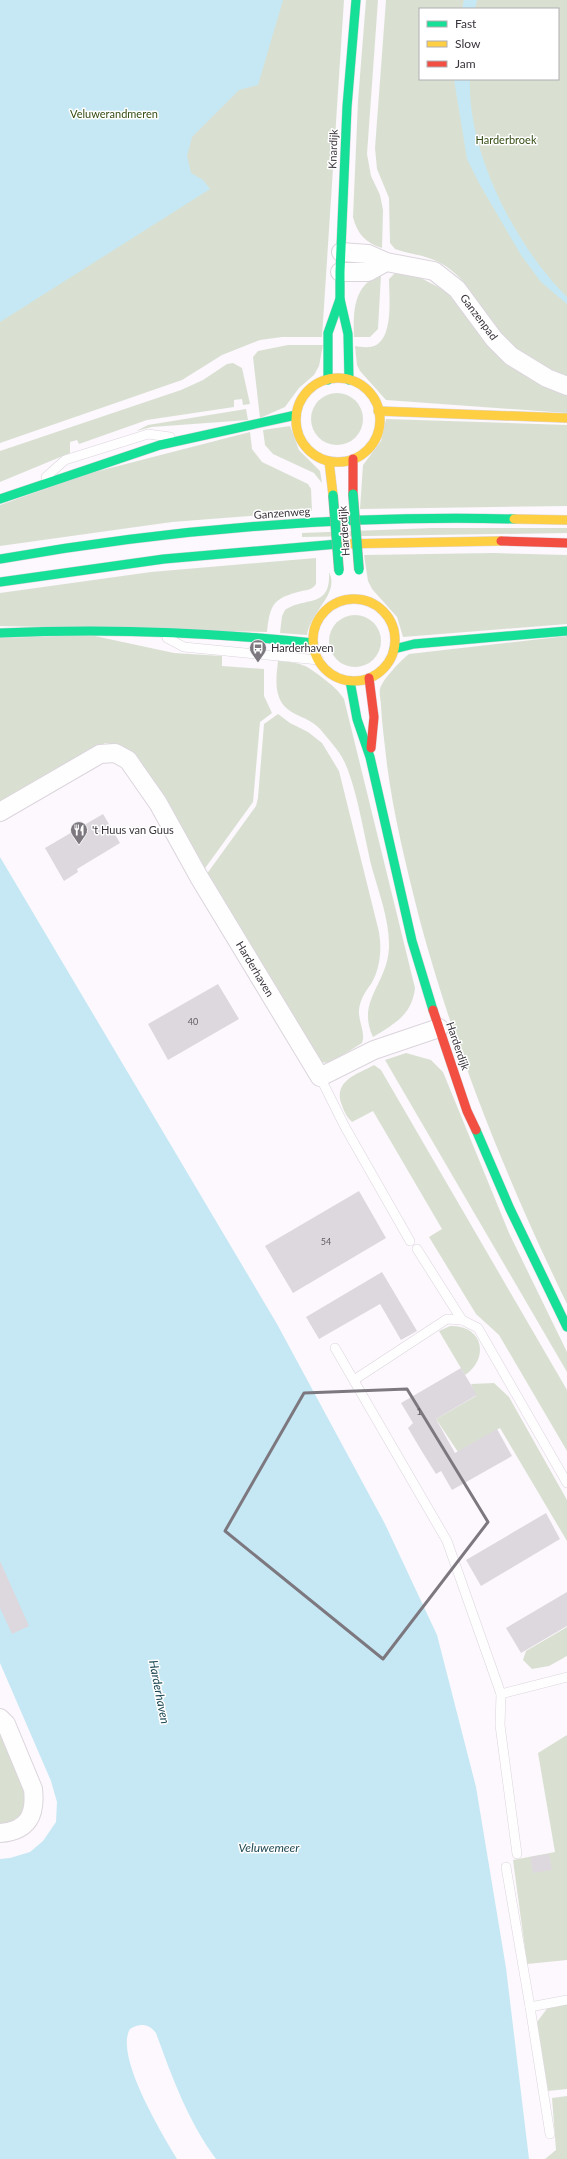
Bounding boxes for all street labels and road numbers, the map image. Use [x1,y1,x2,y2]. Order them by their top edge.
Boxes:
street label: Knardijk [325,129,340,169]
street label: Ganzenpad [458,291,501,342]
street label: Ganzenweg [253,504,311,521]
street label: Harderdijk [335,505,352,557]
street label: Harderhaven [234,939,277,999]
street label: Harderdijk [444,1020,473,1072]

